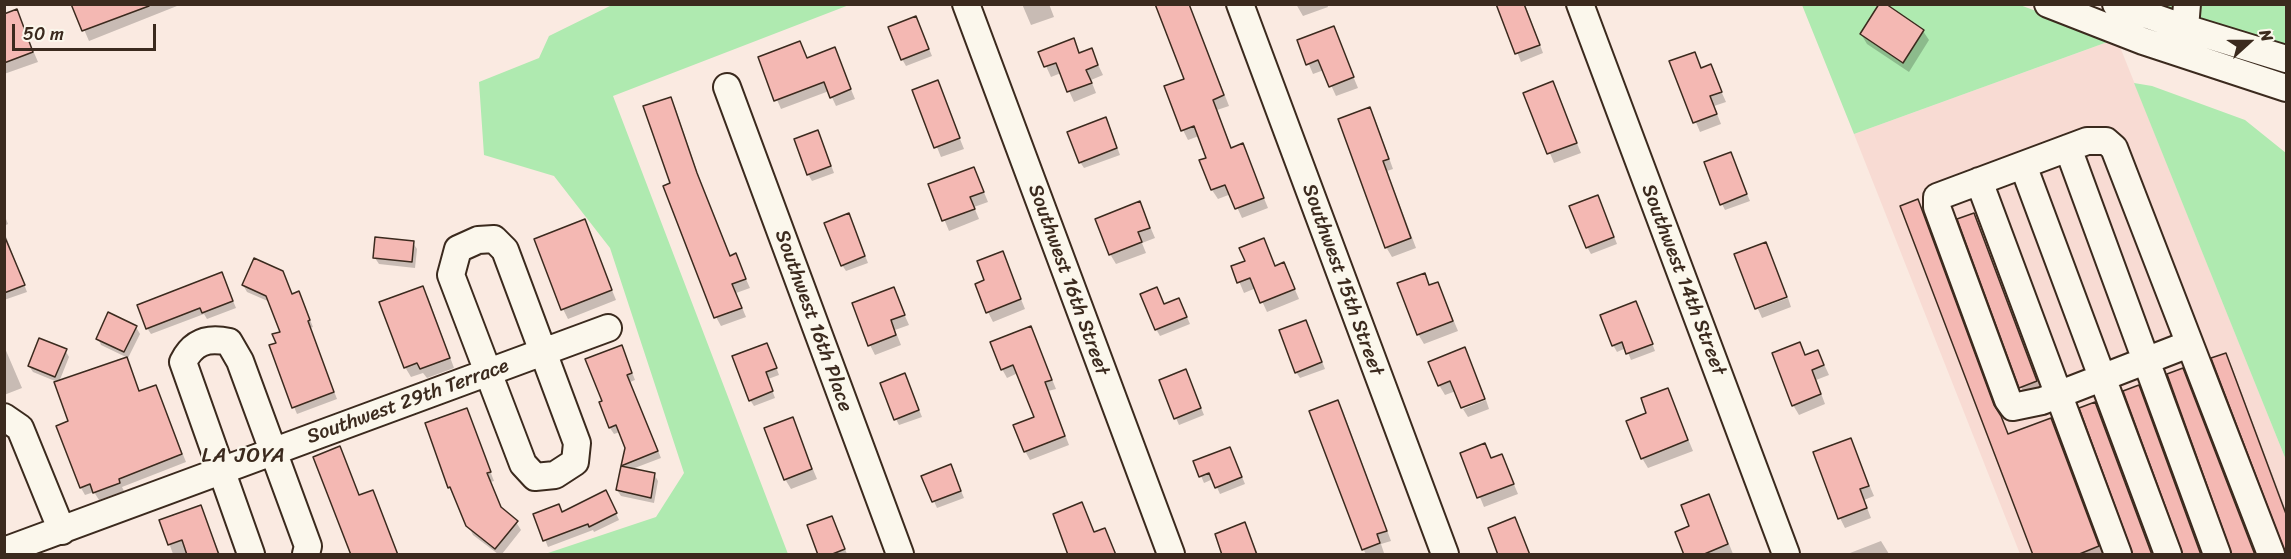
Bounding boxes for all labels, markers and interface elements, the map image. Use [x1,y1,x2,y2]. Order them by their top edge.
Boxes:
scale bar [15,12,159,50]
north arrow [2219,12,2279,72]
text: 50 m [23,18,64,50]
text: N [2251,25,2282,46]
street label: Southwest 16th Street [1022,181,1114,379]
street label: Southwest 15th Street [1296,181,1388,379]
street label: Southwest 14th Street [1635,181,1731,379]
street label: Southwest 16th Place [769,227,857,415]
street label: Southwest 29th Terrace [304,354,512,450]
district label: LA JOYA [202,444,286,470]

